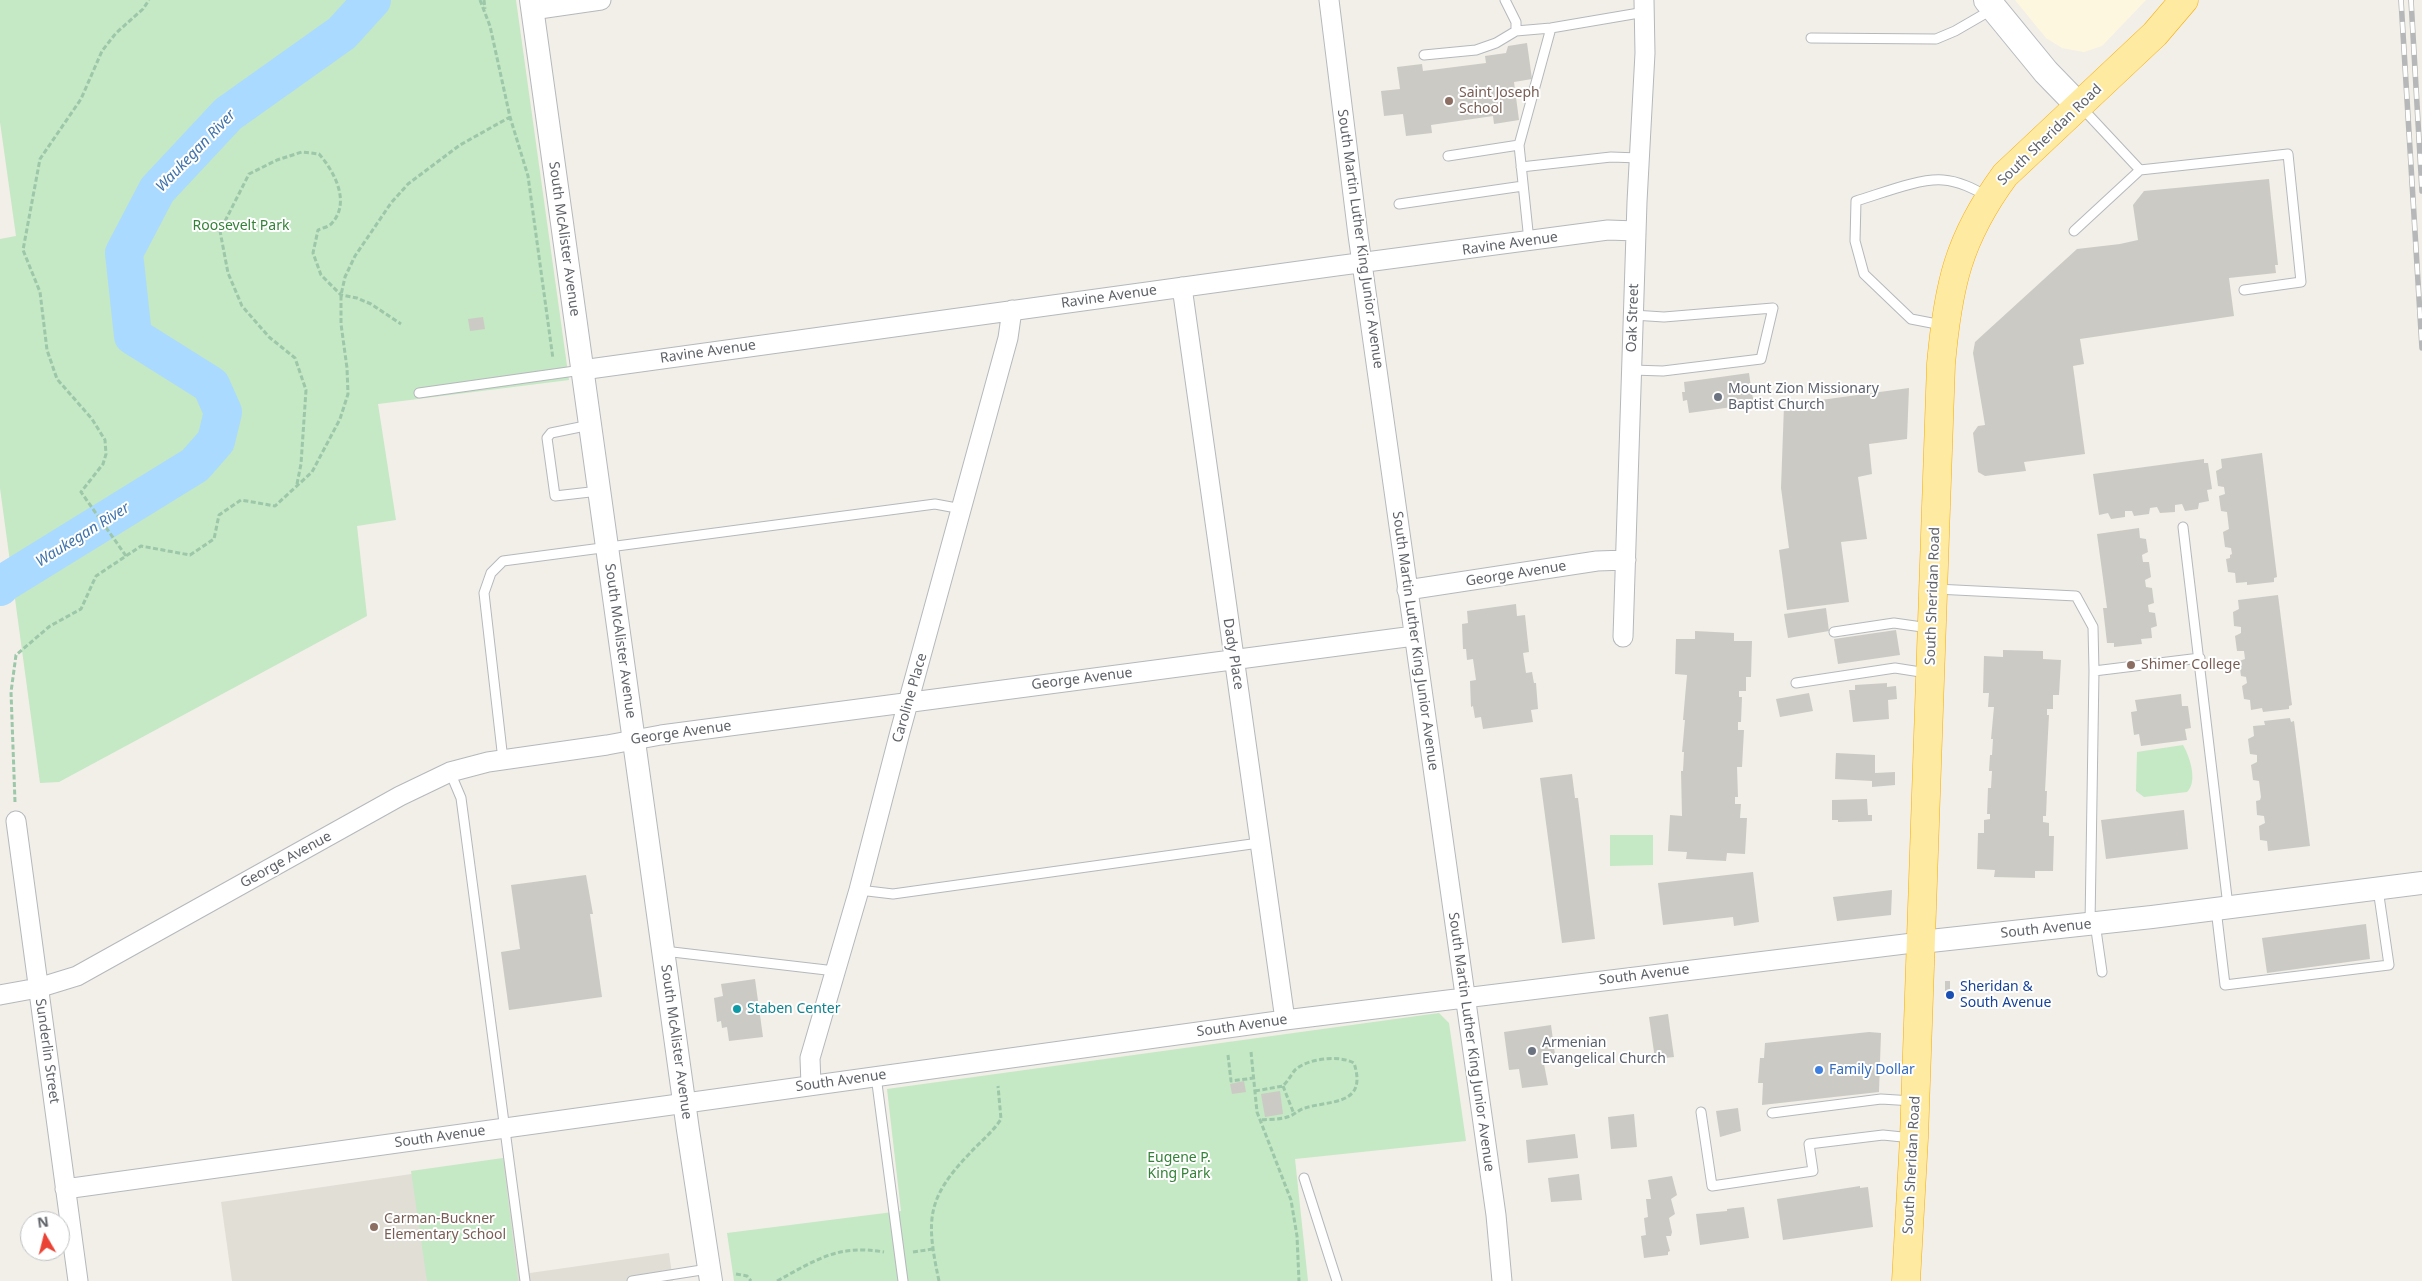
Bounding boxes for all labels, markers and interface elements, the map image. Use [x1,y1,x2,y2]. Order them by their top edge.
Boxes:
street label: South Sheridan Road [1994,81,2106,189]
place label: Saint Joseph School [1459,85,1540,118]
marker: Saint Joseph School [1443,95,1455,107]
water label: Waukegan River [152,106,240,196]
street label: South Martin Luther King Junior Avenue [1333,108,1387,370]
street label: South McAlister Avenue [545,161,583,317]
park label: Roosevelt Park [193,218,289,234]
street label: Ravine Avenue [1461,229,1559,259]
street label: Ravine Avenue [1060,282,1158,312]
street label: Oak Street [1623,283,1643,353]
street label: Ravine Avenue [659,337,757,367]
place label: Mount Zion Missionary Baptist Church [1728,381,1879,414]
marker: Mount Zion Missionary Baptist Church [1712,391,1724,403]
water label: Waukegan River [33,499,133,571]
street label: South Martin Luther King Junior Avenue [1388,510,1442,772]
street label: South Sheridan Road [1922,527,1944,665]
street label: George Avenue [1465,558,1567,590]
street label: South McAlister Avenue [601,563,639,719]
street label: Dady Place [1219,617,1247,691]
street label: Caroline Place [889,651,931,745]
place label: Shimer College [2141,657,2240,673]
marker: Shimer College [2125,659,2137,671]
street label: George Avenue [1031,664,1133,694]
street label: George Avenue [630,718,732,748]
street label: George Avenue [238,828,334,892]
street label: South Martin Luther King Junior Avenue [1444,911,1498,1173]
street label: South Avenue [2000,916,2092,942]
street label: South Avenue [1598,961,1690,989]
street label: South McAlister Avenue [657,964,695,1120]
place label: Sheridan & South Avenue [1960,979,2051,1012]
marker: Sheridan & South Avenue [1944,989,1956,1001]
street label: Sunderlin Street [31,997,63,1105]
place label: Staben Center [747,1001,841,1017]
marker: Staben Center [731,1003,743,1015]
street label: South Avenue [1196,1011,1288,1041]
place label: Armenian Evangelical Church [1542,1035,1666,1068]
marker: Armenian Evangelical Church [1526,1045,1538,1057]
place label: Family Dollar [1829,1062,1915,1078]
marker: Family Dollar [1813,1064,1825,1076]
street label: South Avenue [795,1066,887,1096]
street label: South Sheridan Road [1900,1096,1924,1234]
street label: South Avenue [394,1122,486,1152]
park label: Eugene P. King Park [1147,1150,1211,1182]
north arrow [20,1211,70,1261]
text: N [36,1211,50,1232]
place label: Carman-Buckner Elementary School [384,1211,506,1244]
marker: Carman-Buckner Elementary School [368,1221,380,1233]

